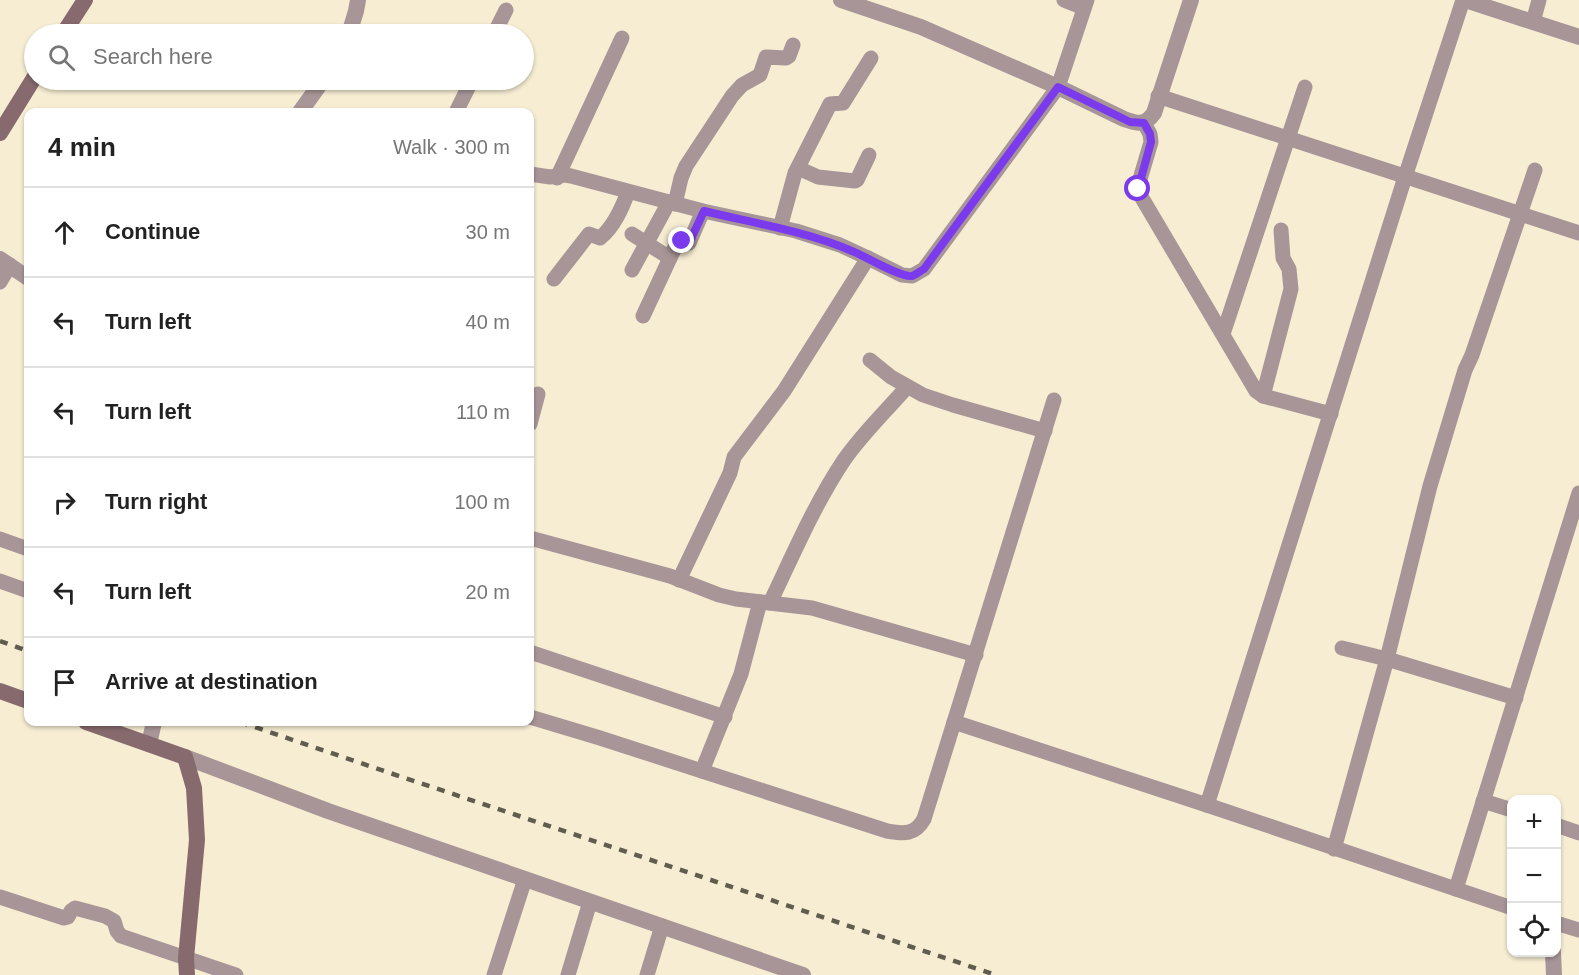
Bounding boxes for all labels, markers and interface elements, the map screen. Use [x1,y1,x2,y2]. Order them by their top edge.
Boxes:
search box [24,24,534,90]
icon: search [45,41,78,74]
text: Search here [93,44,213,69]
text: 4 min [48,132,116,162]
text: Walk · 300 m [393,136,510,158]
route start [1124,175,1150,201]
icon: ahead [48,216,81,249]
text: Continue [105,219,200,244]
text: 30 m [466,221,510,243]
route end [668,227,694,253]
icon: left [48,306,81,339]
text: Turn left [105,309,191,334]
text: 40 m [466,311,510,333]
icon: left [48,396,81,429]
text: Turn left [105,399,191,424]
text: 110 m [456,401,510,423]
icon: right [48,486,81,519]
text: Turn right [105,489,207,514]
text: 100 m [454,491,510,513]
icon: left [48,576,81,609]
text: Turn left [105,579,191,604]
text: 20 m [466,581,510,603]
icon: arrive [48,666,81,699]
text: Arrive at destination [105,669,318,694]
map controls [1507,795,1561,957]
button: + [1507,795,1561,849]
button: − [1507,849,1561,903]
button: locate [1507,903,1561,957]

